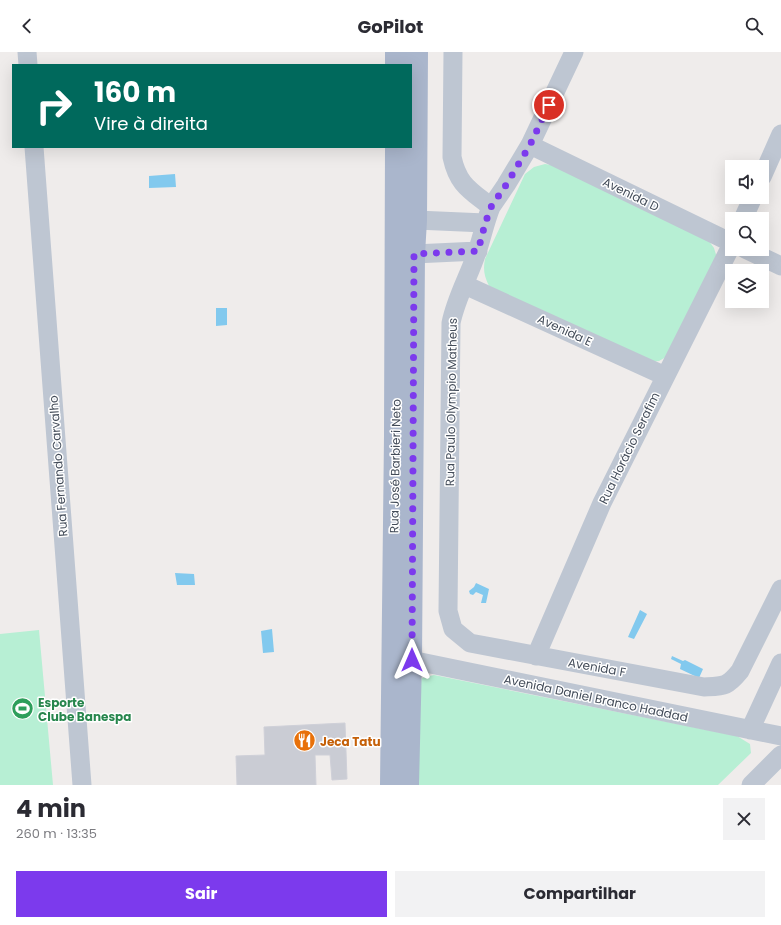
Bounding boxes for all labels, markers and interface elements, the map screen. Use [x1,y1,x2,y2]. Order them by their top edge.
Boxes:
text: GoPilot [358,14,423,39]
icon: back [16,15,38,37]
icon: search [743,15,765,37]
text: 160 m [94,73,176,112]
icon: right [28,80,80,132]
pin [532,88,566,122]
icon: arrive [538,94,560,116]
text: Vire à direita [94,111,208,136]
map controls [725,160,769,308]
button: sound [725,160,769,204]
street label: Avenida D [600,173,662,215]
button: search [725,212,769,256]
button: layers [725,264,769,308]
street label: Avenida E [535,310,595,350]
street label: Rua Paulo Olympio Matheus [441,318,461,486]
street label: Rua Horácio Serafim [595,389,663,507]
street label: Rua Fernando Carvalho [45,394,71,537]
street label: Rua José Barbieri Neto [385,398,405,533]
position arrow [391,639,433,681]
street label: Avenida F [567,654,627,680]
street label: Avenida Daniel Branco Haddad [502,670,690,726]
place label: Esporte Clube Banespa [38,694,131,725]
sports icon: Esporte Clube Banespa [10,696,36,722]
restaurant icon: Jeca Tatu [292,728,318,754]
place label: Jeca Tatu [320,733,380,750]
text: 4 min [16,792,86,825]
button: close [723,798,765,840]
text: 260 m · 13:35 [16,824,97,843]
button: Sair [16,871,387,917]
button: Compartilhar [395,871,765,917]

